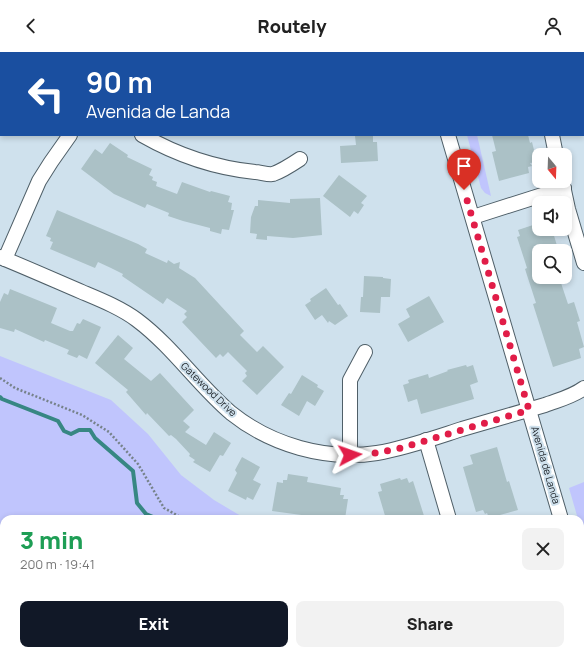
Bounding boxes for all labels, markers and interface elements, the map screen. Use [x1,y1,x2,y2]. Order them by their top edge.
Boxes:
text: Routely [258,14,326,38]
icon: back [20,15,42,37]
icon: person [542,15,564,37]
text: 90 m [86,63,153,101]
icon: left [20,68,72,120]
text: Avenida de Landa [86,99,230,123]
north arrow [532,148,572,188]
map controls [532,148,572,284]
pin [447,149,481,190]
icon: arrive [453,155,475,177]
button: sound [532,196,572,236]
button: search [532,244,572,284]
street label: Gatewood Drive [178,359,240,419]
street label: Avenida de Landa [528,425,564,505]
position arrow [329,434,371,476]
text: 3 min [20,523,83,556]
button: close [522,528,564,570]
text: 200 m · 19:41 [20,555,95,573]
button: Exit [20,601,288,647]
button: Share [296,601,564,647]

